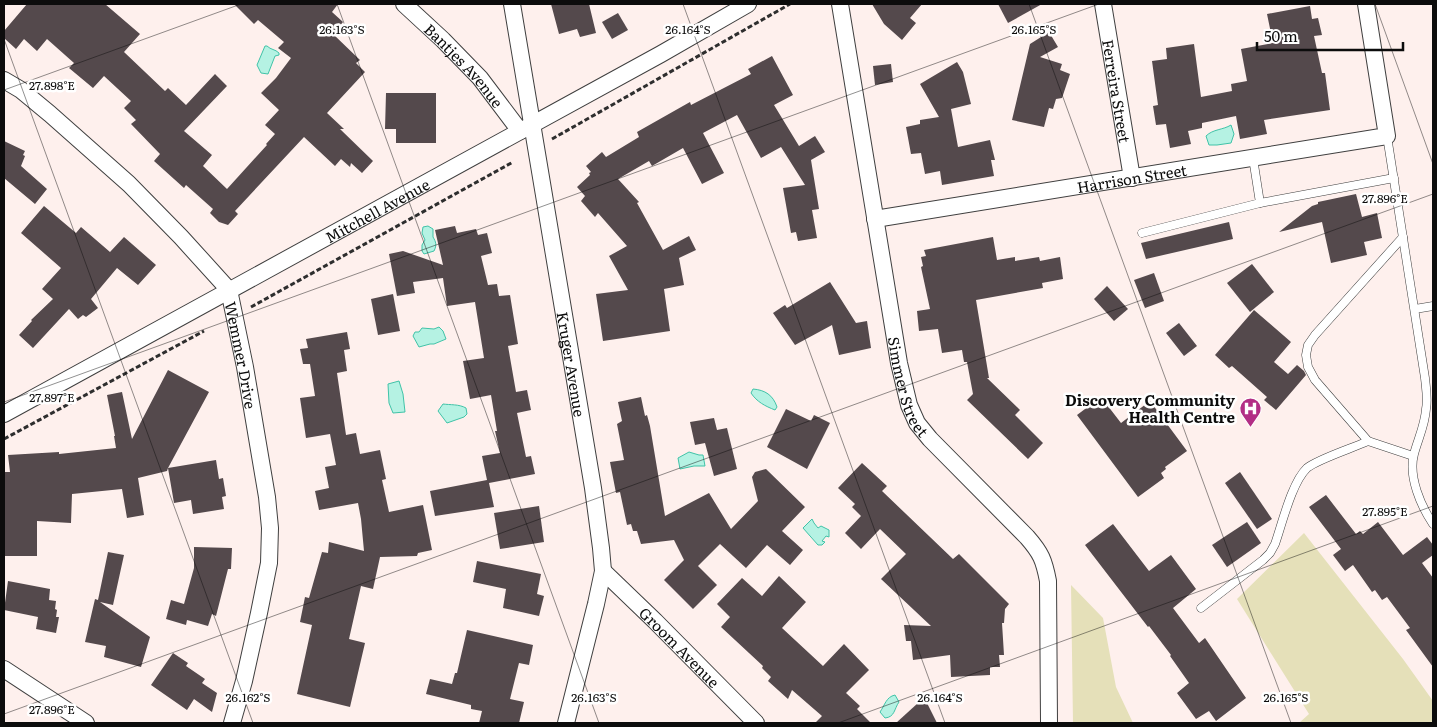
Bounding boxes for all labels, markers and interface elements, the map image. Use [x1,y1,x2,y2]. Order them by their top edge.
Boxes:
street label: Bantjes Avenue [420,17,510,112]
text: 26.163°S [319,20,365,38]
text: 26.164°S [665,20,711,38]
text: 26.165°S [1011,20,1057,38]
scale bar [1257,20,1403,52]
text: 50 m [1264,24,1298,47]
street label: Ferreira Street [1098,37,1137,144]
text: 27.898°E [29,76,75,94]
street label: Harrison Street [1075,157,1188,198]
street label: Mitchell Avenue [320,172,433,248]
text: 27.896°E [1362,189,1408,207]
street label: Wemmer Drive [220,299,263,411]
street label: Kruger Avenue [552,310,592,419]
street label: Simmer Street [883,335,935,441]
text: 27.897°E [29,388,75,406]
place label: Discovery Community Health Centre [1065,388,1236,428]
hospital icon: Discovery Community Health Centre [1239,396,1263,427]
text: 27.895°E [1362,502,1408,520]
street label: Groom Avenue [635,601,726,692]
text: 26.162°S [225,688,271,706]
text: 26.163°S [571,688,617,706]
text: 26.164°S [917,688,963,706]
text: 26.165°S [1263,688,1309,706]
text: 27.896°E [29,700,75,718]

